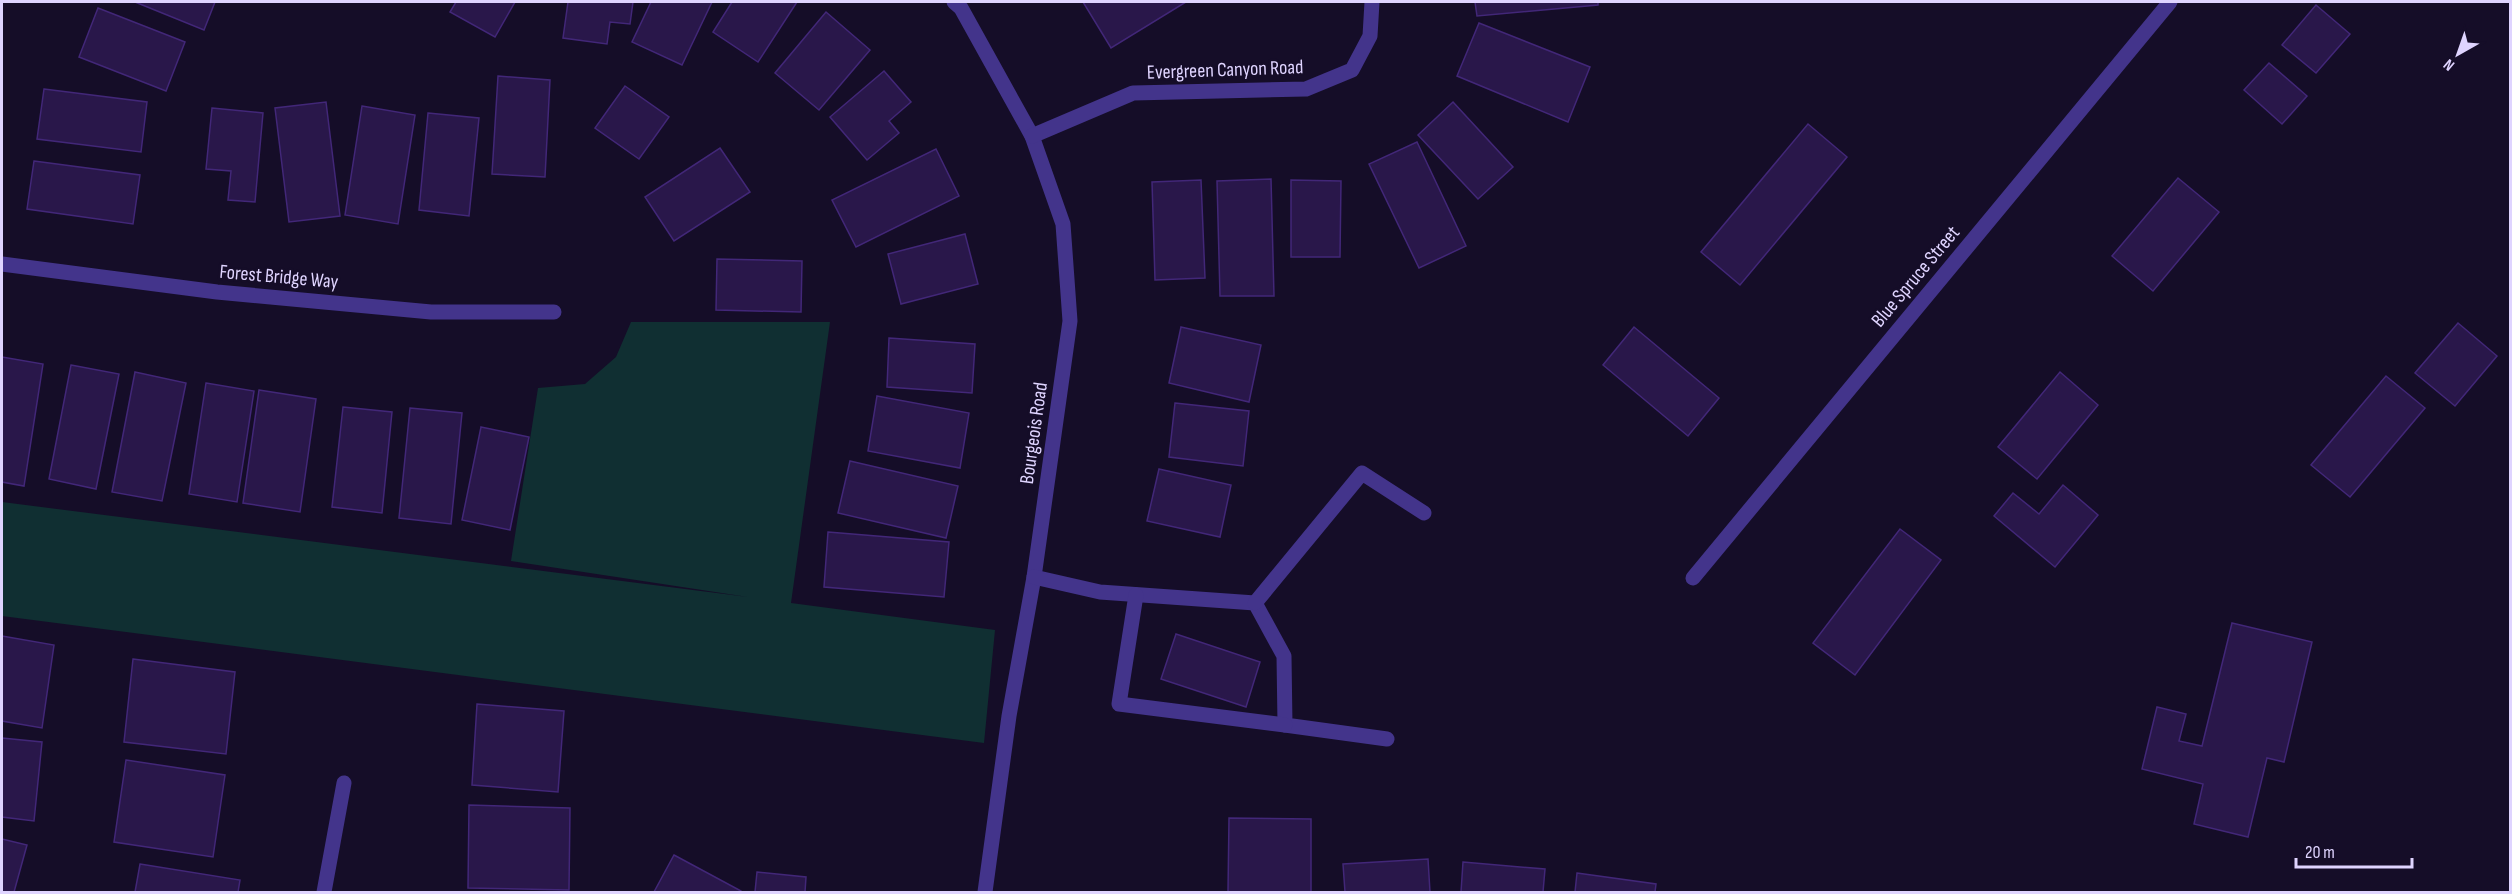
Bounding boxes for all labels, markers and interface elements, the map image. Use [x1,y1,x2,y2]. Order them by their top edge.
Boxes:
north arrow [2428,24,2488,84]
text: N [2440,54,2459,74]
street label: Evergreen Canyon Road [1146,55,1304,85]
street label: Blue Spruce Street [1867,221,1965,332]
street label: Forest Bridge Way [219,260,340,294]
street label: Bourgeois Road [1015,381,1053,486]
scale bar [2296,831,2412,869]
text: 20 m [2305,842,2335,863]

